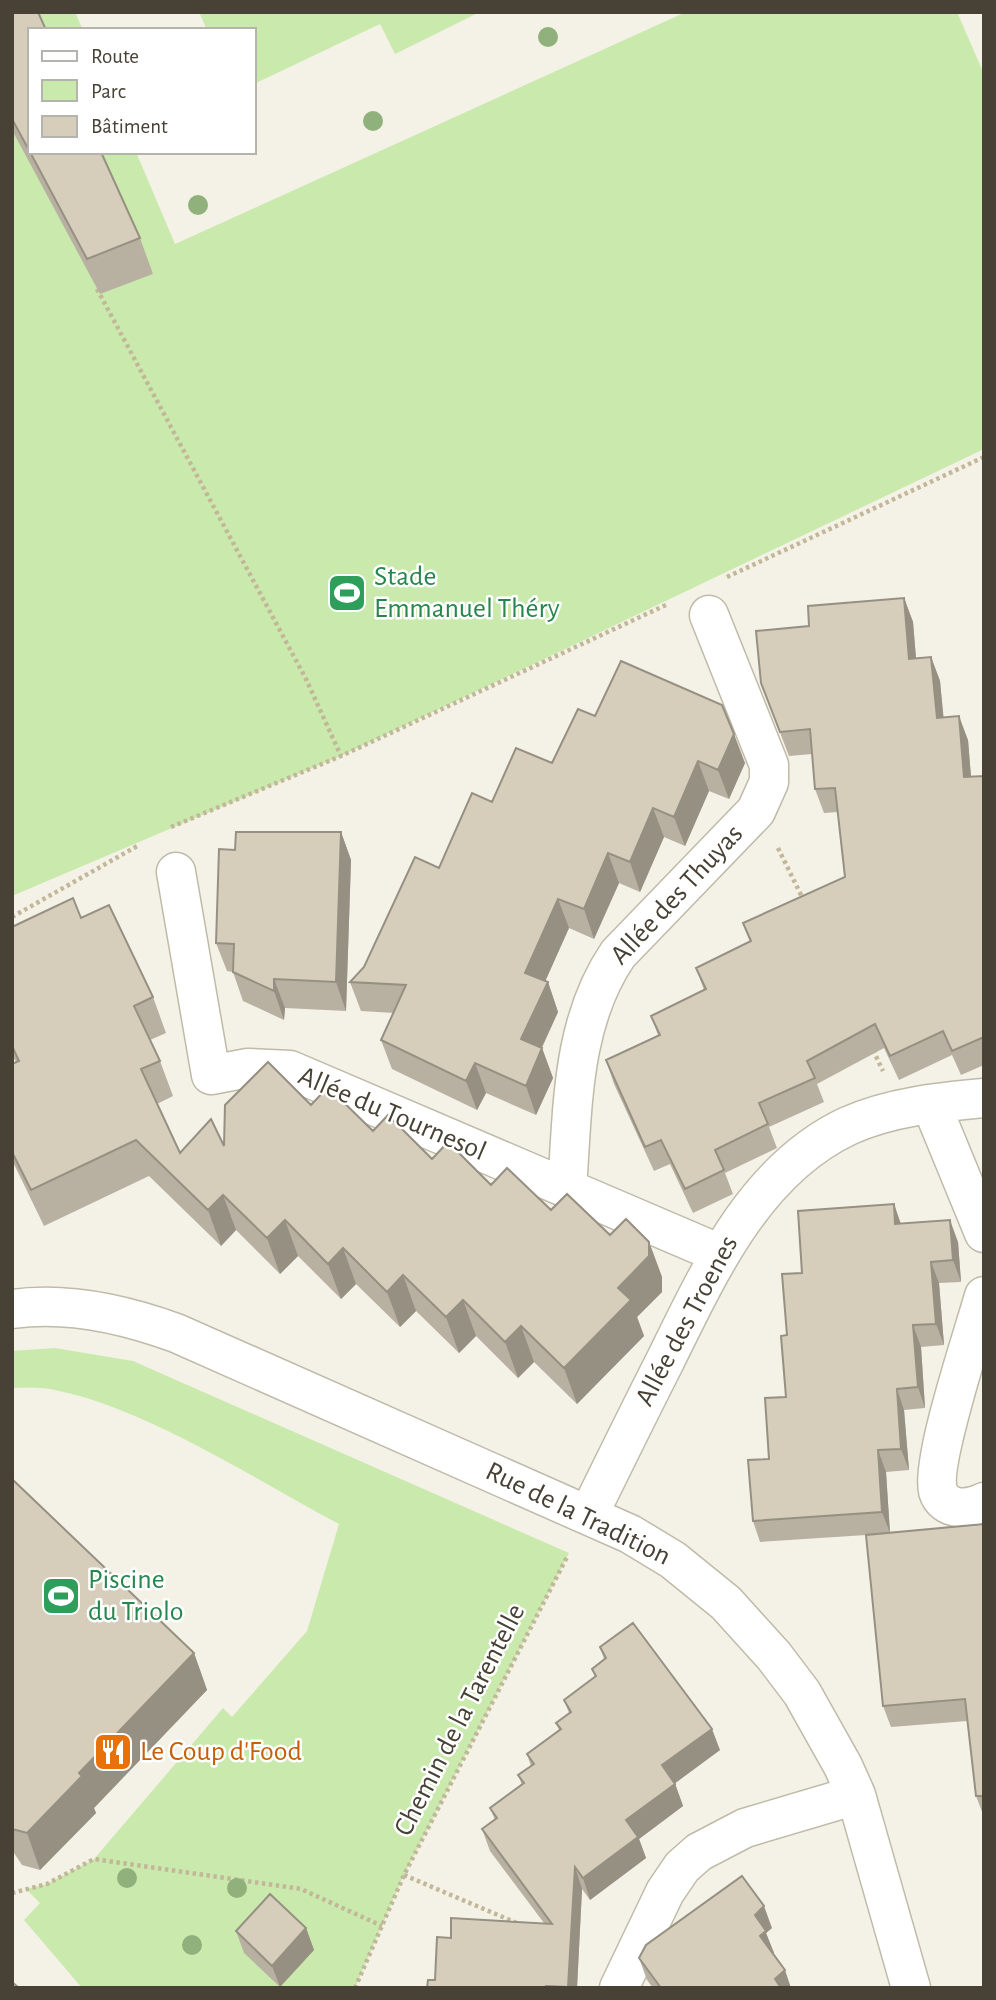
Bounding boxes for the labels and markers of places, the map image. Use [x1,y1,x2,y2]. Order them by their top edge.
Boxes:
place label: Stade Emmanuel Théry [374,563,560,623]
sports icon: Stade Emmanuel Théry [326,572,368,614]
place label: Piscine du Triolo [88,1566,184,1626]
sports icon: Piscine du Triolo [40,1575,82,1617]
restaurant icon: Le Coup d'Food [92,1731,134,1773]
place label: Le Coup d'Food [140,1738,302,1766]

